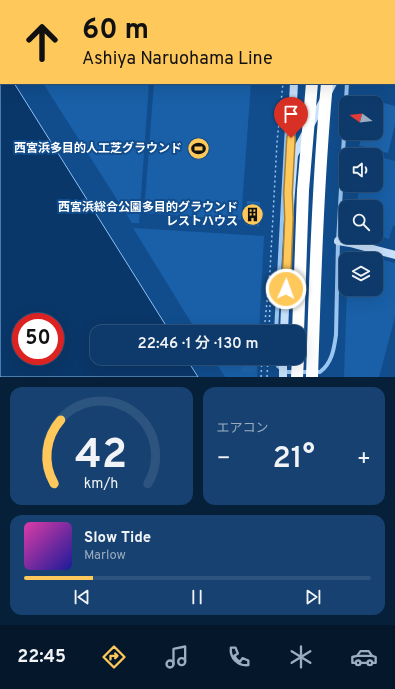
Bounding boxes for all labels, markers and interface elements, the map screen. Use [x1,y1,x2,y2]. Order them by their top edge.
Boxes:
text: 60 m [82,13,149,49]
icon: ahead [16,16,68,68]
text: Ashiya Naruohama Line [82,48,273,71]
north arrow [339,96,383,140]
map controls [339,96,383,296]
pin [274,97,308,138]
icon: arrive [280,103,302,125]
sports icon: 西宮浜多目的人工芝グラウンド [185,135,211,161]
place label: 西宮浜多目的人工芝グラウンド [14,141,182,157]
button: sound [339,148,383,192]
place label: 西宮浜総合公園多目的グラウンド レストハウス [58,200,238,230]
button: search [339,200,383,244]
building icon: 西宮浜総合公園多目的グラウンド レストハウス [240,201,266,227]
button: layers [339,252,383,296]
position arrow [265,268,307,310]
speed limit sign: 50 [12,313,64,365]
text: 22:46 · 1 分 · 130 m [138,335,258,354]
text: エアコン [217,421,269,437]
text: 42 [75,430,127,483]
text: 21° [273,441,315,478]
text: − [217,446,231,473]
text: + [357,446,371,473]
text: km/h [84,475,119,493]
text: Slow Tide [84,529,151,548]
text: Marlow [84,548,126,564]
icon: previous [71,586,93,608]
icon: pause [186,586,208,608]
icon: next [302,586,324,608]
icon: directions [100,643,128,671]
icon: music [163,643,191,671]
icon: phone [225,643,253,671]
icon: climate [287,643,315,671]
icon: car [350,643,378,671]
text: 22:45 [17,646,66,669]

